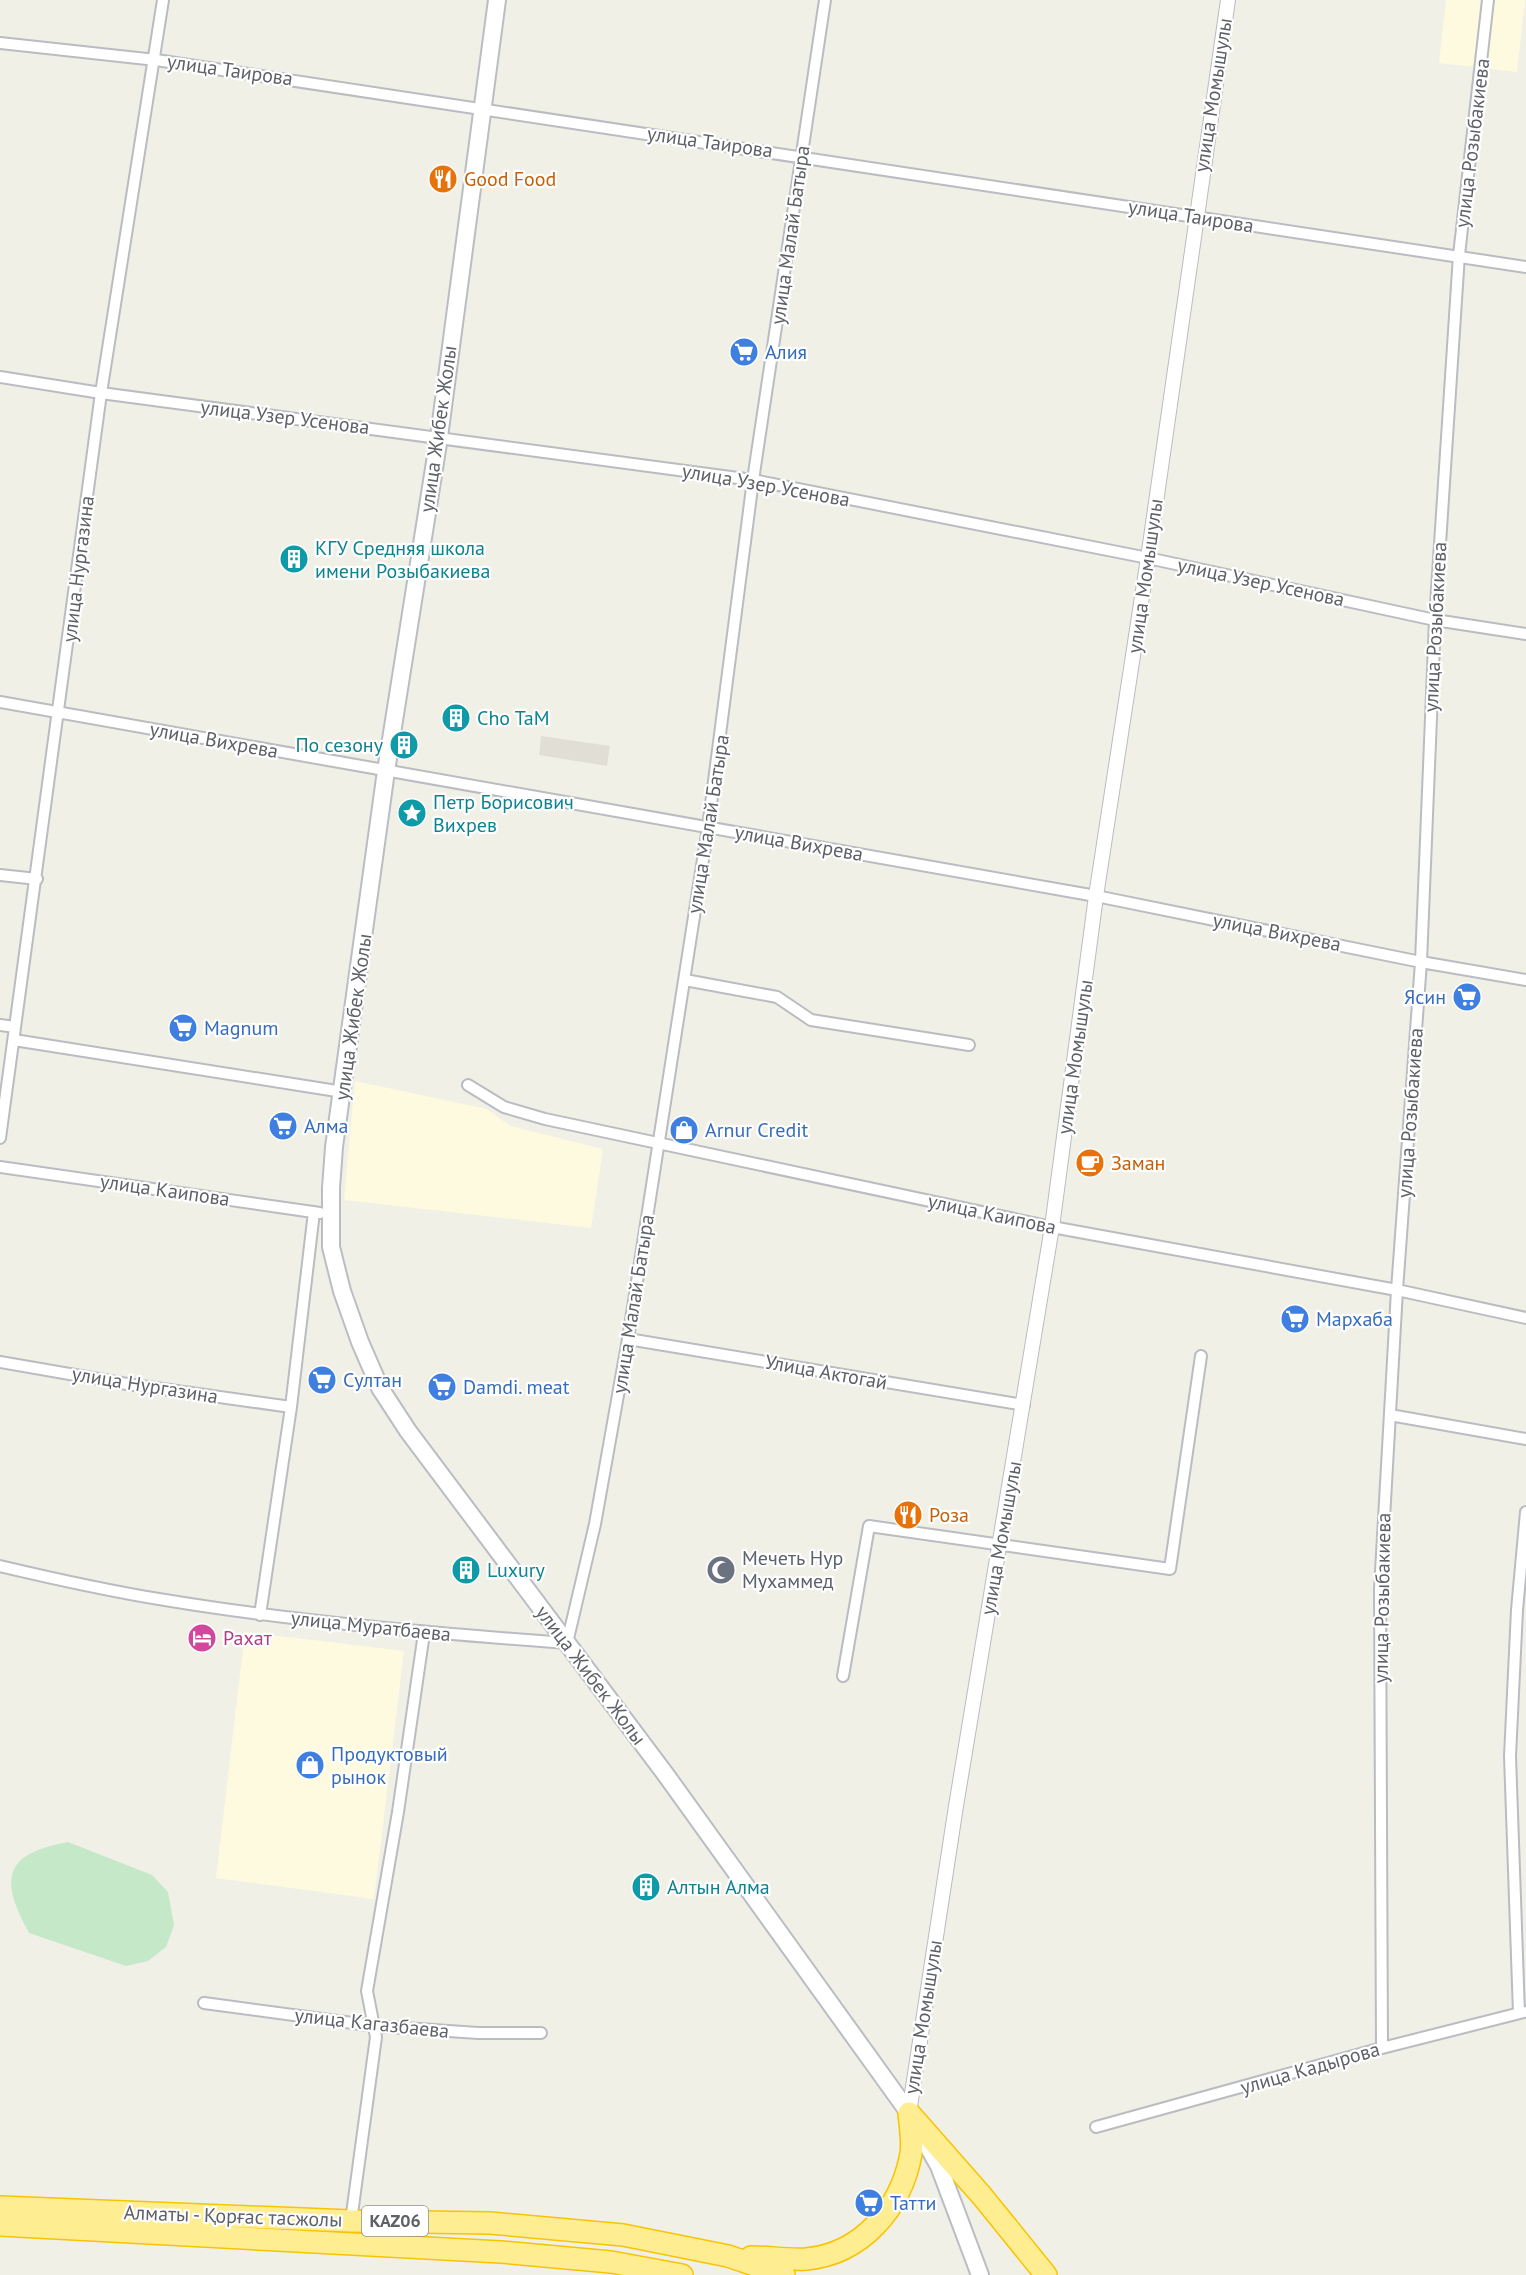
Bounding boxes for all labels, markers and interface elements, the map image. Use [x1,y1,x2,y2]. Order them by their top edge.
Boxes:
street label: улица Момышулы [1188,16,1238,174]
street label: улица Таирова [165,48,295,92]
street label: улица Розыбакиева [1449,57,1495,229]
street label: улица Таирова [645,120,775,164]
street label: улица Малай Батыра [765,144,815,326]
restaurant icon: Good Food [427,163,459,195]
place label: Good Food [464,166,556,192]
street label: улица Таирова [1126,193,1256,239]
supermarket icon: Алия [728,336,760,368]
place label: Алия [765,339,807,365]
street label: улица Жибек Жолы [413,344,463,514]
street label: улица Узер Усенова [199,394,371,440]
street label: улица Узер Усенова [680,457,852,513]
street label: улица Нургазина [56,494,100,644]
street label: улица Момышулы [1121,497,1169,655]
place label: КГУ Средняя школа имени Розыбакиева [315,535,490,584]
street label: улица Розыбакиева [1418,541,1452,713]
building icon: КГУ Средняя школа имени Розыбакиева [278,543,310,575]
street label: улица Узер Усенова [1175,552,1347,612]
building icon: Cho TaM [440,702,472,734]
place label: Cho TaM [477,705,550,731]
street label: улица Вихрева [148,716,280,764]
building icon: По сезону [388,729,420,761]
place label: По сезону [295,732,384,758]
street label: улица Малай Батыра [681,733,735,915]
place label: Петр Борисович Вихрев [433,789,574,838]
place icon: Петр Борисович Вихрев [396,797,428,829]
street label: улица Вихрева [733,819,865,867]
street label: улица Вихрева [1211,907,1343,957]
street label: улица Жибек Жолы [328,932,378,1102]
street label: улица Момышулы [1051,978,1099,1136]
supermarket icon: Ясин [1451,981,1483,1013]
place label: Ясин [1404,984,1446,1010]
supermarket icon: Magnum [167,1012,199,1044]
place label: Magnum [204,1015,278,1041]
street label: улица Розыбакиева [1391,1027,1429,1199]
supermarket icon: Алма [267,1110,299,1142]
place label: Алма [304,1113,348,1139]
shop icon: Arnur Credit [668,1114,700,1146]
place label: Arnur Credit [705,1117,809,1143]
cafe icon: Заман [1074,1147,1106,1179]
place label: Заман [1111,1150,1165,1176]
street label: улица Каипова [99,1168,231,1212]
street label: улица Каипова [925,1188,1059,1240]
street label: улица Малай Батыра [606,1213,660,1395]
supermarket icon: Мархаба [1279,1303,1311,1335]
place label: Мархаба [1316,1306,1393,1332]
street label: Улица Актогай [763,1348,889,1396]
street label: улица Нургазина [70,1361,220,1409]
supermarket icon: Султан [306,1364,338,1396]
place label: Султан [343,1367,402,1393]
supermarket icon: Damdi. meat [426,1371,458,1403]
place label: Damdi. meat [463,1374,570,1400]
street label: улица Момышулы [975,1459,1027,1617]
restaurant icon: Роза [892,1499,924,1531]
place label: Роза [929,1502,969,1528]
street label: улица Розыбакиева [1368,1512,1396,1684]
place label: Мечеть Нур Мухаммед [742,1545,843,1594]
building icon: Luxury [450,1554,482,1586]
mosque icon: Мечеть Нур Мухаммед [705,1554,737,1586]
place label: Luxury [487,1557,546,1583]
street label: улица Жибек Жолы [530,1600,652,1750]
street label: улица Муратбаева [290,1605,452,1647]
hotel icon: Рахат [186,1622,218,1654]
place label: Рахат [223,1625,272,1651]
place label: Продуктовый рынок [331,1741,448,1790]
shop icon: Продуктовый рынок [294,1749,326,1781]
building icon: Алтын Алма [630,1871,662,1903]
place label: Алтын Алма [667,1874,770,1900]
street label: улица Момышулы [898,1938,948,2096]
street label: улица Кагазбаева [293,2002,451,2044]
street label: улица Кадырова [1237,2036,1383,2100]
supermarket icon: Татти [853,2187,885,2219]
place label: Татти [890,2190,936,2216]
street label: Алматы - Қорғас тасжолы [123,2199,343,2233]
road number: KAZ06 [362,2206,428,2236]

